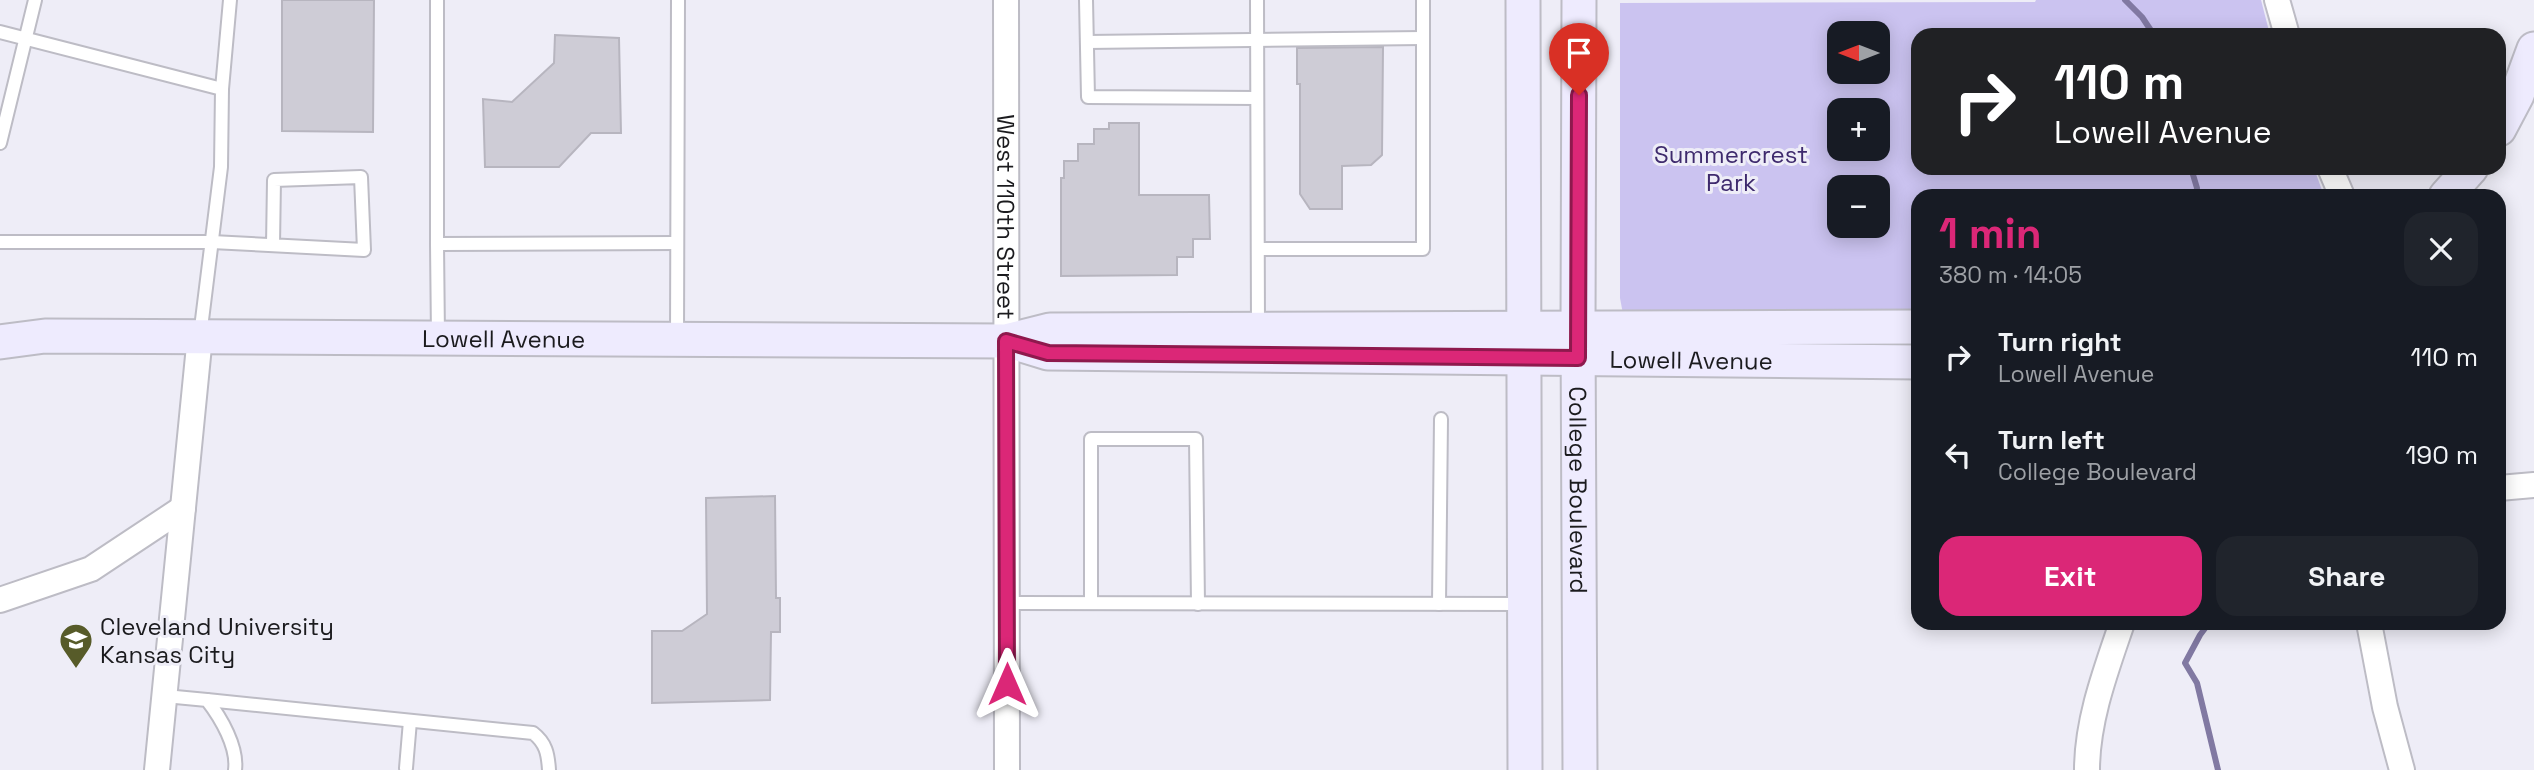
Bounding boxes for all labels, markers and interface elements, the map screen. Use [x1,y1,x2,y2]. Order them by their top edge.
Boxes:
north arrow [1827,21,1890,84]
map controls [1827,21,1890,238]
pin [1549,23,1609,95]
icon: arrive [1560,34,1598,72]
text: 110 m [2054,51,2184,113]
icon: right [1939,56,2030,147]
button: + [1827,98,1890,161]
text: Lowell Avenue [2054,112,2272,152]
street label: West 110th Street [991,114,1022,320]
park label: Summercrest Park [1654,139,1808,198]
button: − [1827,175,1890,238]
text: 1 min [1939,207,2042,260]
button: close [2404,212,2478,286]
text: 380 m · 14:05 [1939,260,2082,290]
street label: Lowell Avenue [422,322,585,354]
text: Turn right [1998,325,2122,359]
icon: right [1939,338,1977,376]
text: 110 m [2411,340,2478,374]
street label: Lowell Avenue [1609,343,1773,376]
text: Lowell Avenue [1998,359,2154,389]
street label: College Boulevard [1563,386,1595,594]
text: Turn left [1998,423,2105,457]
icon: left [1939,436,1977,474]
text: 190 m [2406,438,2478,472]
text: College Boulevard [1998,457,2197,487]
button: Exit [1939,536,2202,616]
button: Share [2216,536,2478,616]
place label: Cleveland University Kansas City [100,611,334,670]
school or university icon: Cleveland University Kansas City [57,621,95,670]
position arrow [970,647,1044,721]

